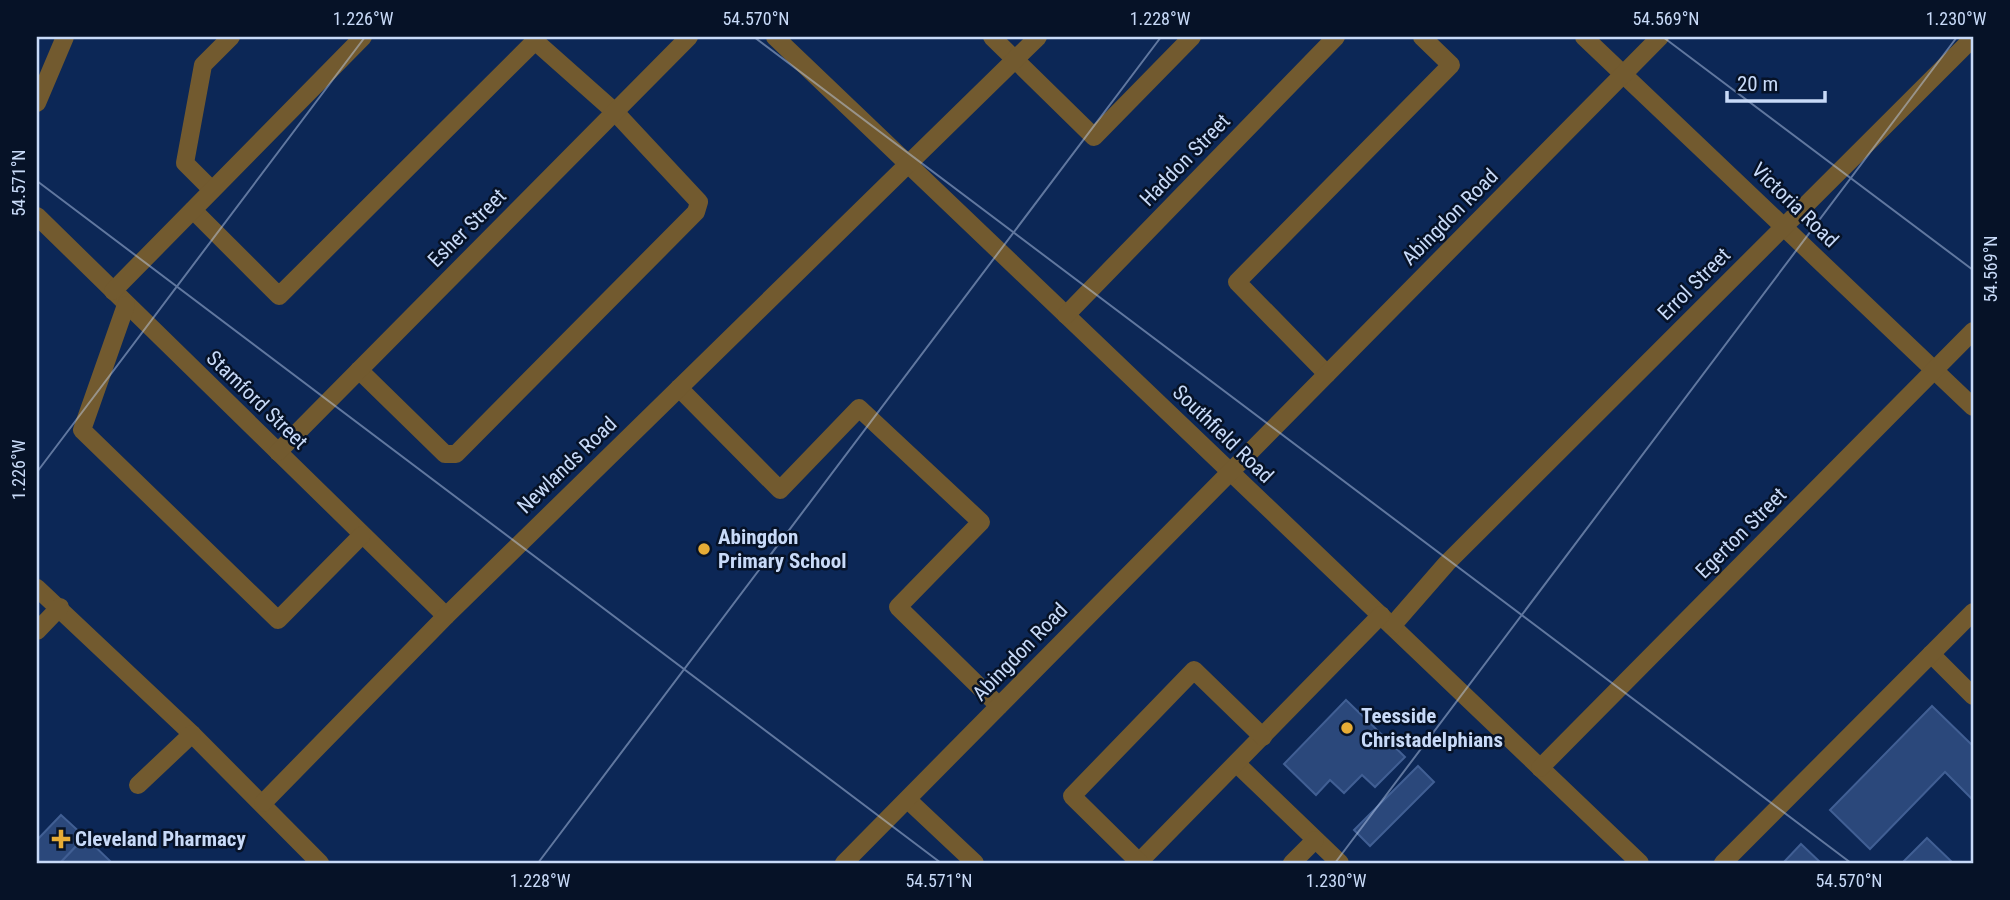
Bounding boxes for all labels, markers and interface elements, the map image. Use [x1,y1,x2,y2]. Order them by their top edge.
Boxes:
text: 1.226°W [333,8,394,29]
text: 54.570°N [722,8,790,29]
text: 1.228°W [1130,8,1191,29]
text: 54.569°N [1632,8,1700,29]
text: 1.230°W [1926,8,1987,29]
scale bar [1727,60,1825,104]
text: 20 m [1737,72,1778,96]
street label: Haddon Street [1135,109,1235,211]
text: 54.571°N [8,149,29,217]
street label: Victoria Road [1747,158,1843,252]
street label: Abingdon Road [1397,164,1503,270]
street label: Esher Street [423,184,511,272]
text: 54.569°N [1980,235,2001,303]
street label: Errol Street [1653,243,1735,325]
street label: Stamford Street [202,346,312,454]
street label: Southfield Road [1168,380,1278,488]
street label: Newlands Road [512,412,622,518]
text: 1.226°W [8,439,29,500]
street label: Egerton Street [1691,483,1791,583]
place label: Abingdon Primary School [718,525,847,573]
marker: Abingdon Primary School [696,541,712,557]
street label: Abingdon Road [968,598,1072,706]
place label: Teesside Christadelphians [1361,704,1503,752]
marker: Teesside Christadelphians [1339,720,1355,736]
place label: Cleveland Pharmacy [75,827,247,851]
marker: Cleveland Pharmacy [53,831,69,847]
text: 1.228°W [510,870,571,891]
text: 54.571°N [905,870,973,891]
text: 1.230°W [1306,870,1367,891]
text: 54.570°N [1815,870,1883,891]

